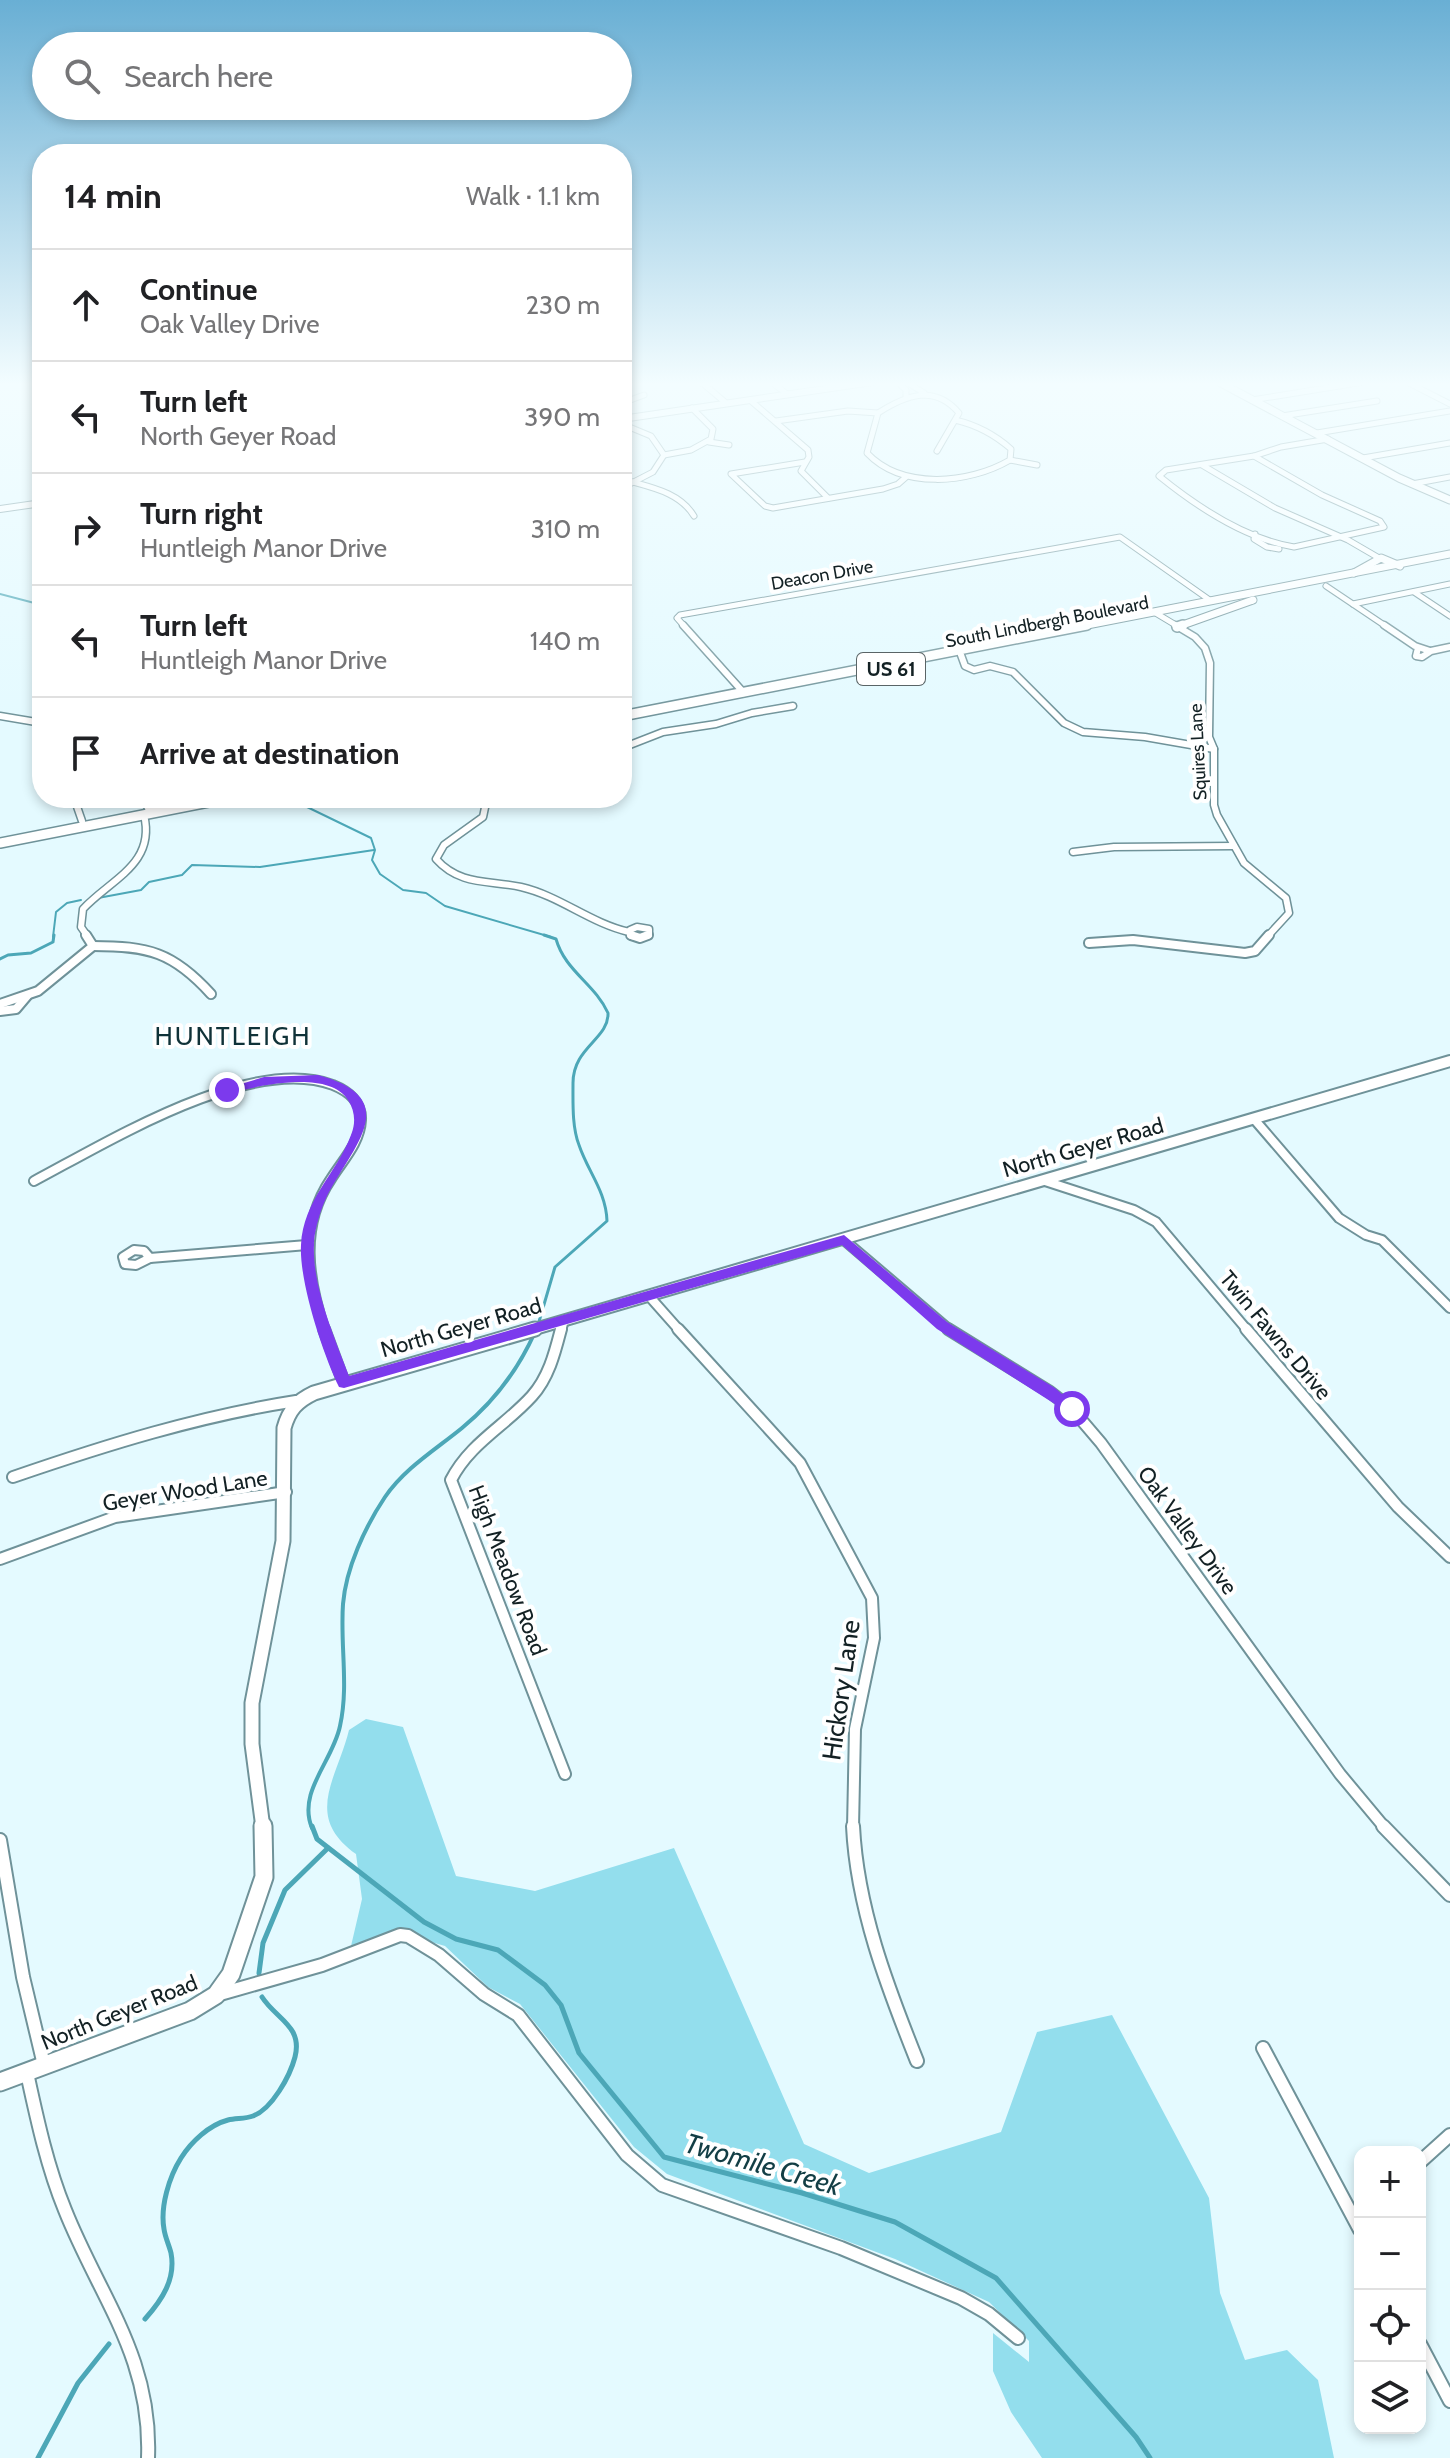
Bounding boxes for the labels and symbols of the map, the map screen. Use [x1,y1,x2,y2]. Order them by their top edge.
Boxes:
street label: Deacon Drive [769,555,875,595]
street label: South Lindbergh Boulevard [944,592,1150,652]
road number: US 61 [857,653,925,685]
street label: Squires Lane [1184,703,1212,801]
district label: HUNTLEIGH [154,1020,312,1052]
route end [209,1072,245,1108]
street label: North Geyer Road [1000,1112,1167,1183]
street label: Twin Fawns Drive [1214,1265,1337,1405]
street label: North Geyer Road [378,1292,545,1363]
route start [1054,1391,1090,1427]
street label: Oak Valley Drive [1132,1461,1243,1600]
street label: Geyer Wood Lane [101,1464,269,1517]
street label: High Meadow Road [463,1481,552,1659]
street label: Hickory Lane [815,1618,867,1762]
street label: North Geyer Road [37,1969,201,2056]
water label: Twomile Creek [681,2126,846,2203]

